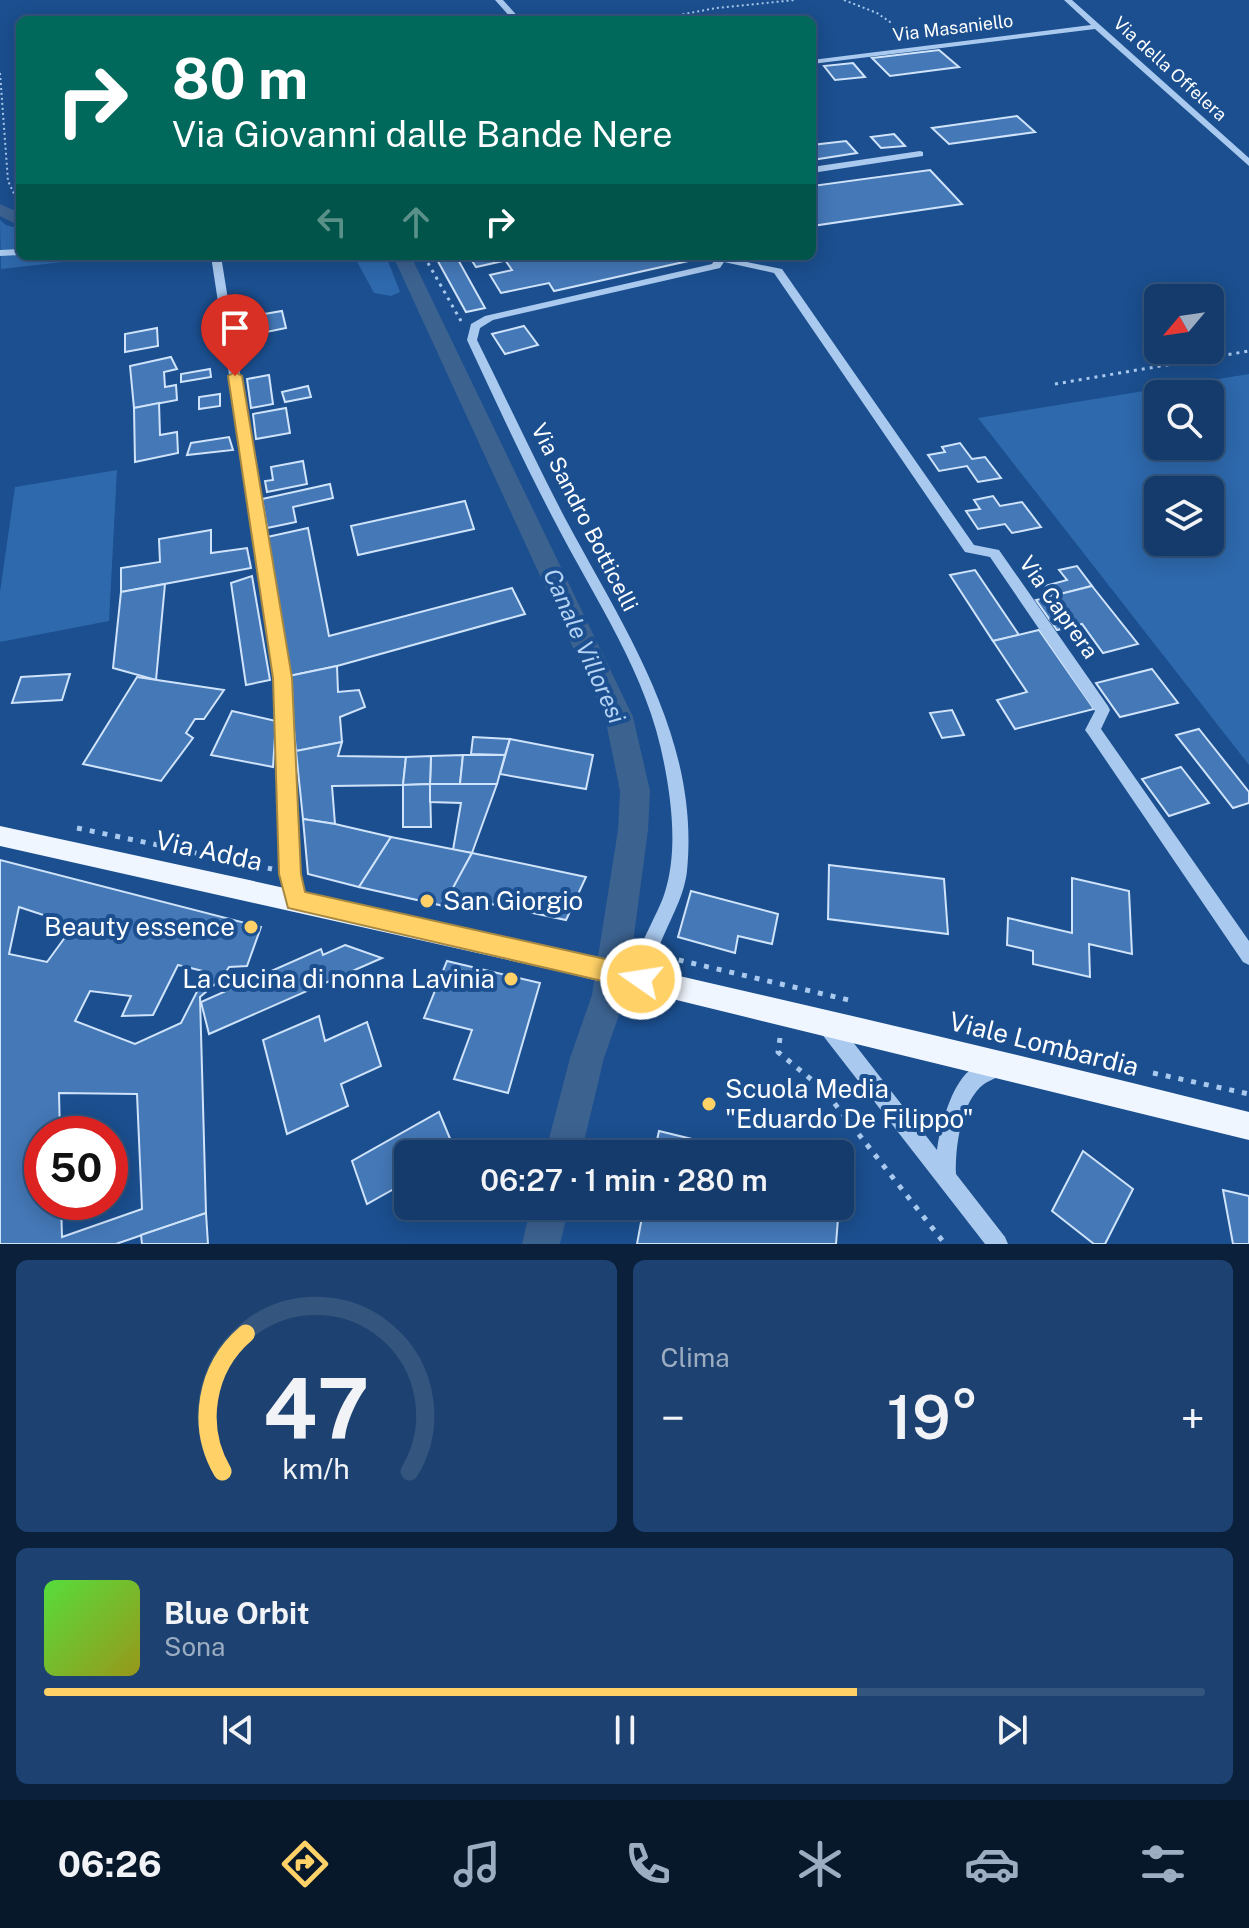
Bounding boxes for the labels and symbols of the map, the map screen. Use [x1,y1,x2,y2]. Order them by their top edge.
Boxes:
street label: Via Masaniello [892,10,1014,45]
street label: Via della Offelera [1109,12,1231,125]
north arrow [1144,284,1224,364]
pin [201,294,269,376]
street label: Via Sandro Botticelli [526,419,644,615]
street label: Via Caprera [1014,551,1104,663]
water label: Canale Villoresi [538,564,632,727]
street label: Via Adda [153,824,265,877]
place label: San Giorgio [443,885,583,916]
marker: San Giorgio [418,892,436,910]
place label: Beauty essence [44,911,235,942]
marker: Beauty essence [242,918,260,936]
position arrow [599,937,683,1021]
place label: La cucina di nonna Lavinia [182,963,495,994]
marker: La cucina di nonna Lavinia [502,970,520,988]
street label: Viale Lombardia [946,1005,1142,1082]
place label: Scuola Media "Eduardo De Filippo" [725,1073,974,1134]
marker: Scuola Media "Eduardo De Filippo" [700,1095,718,1113]
speed limit sign: 50 [24,1116,128,1220]

